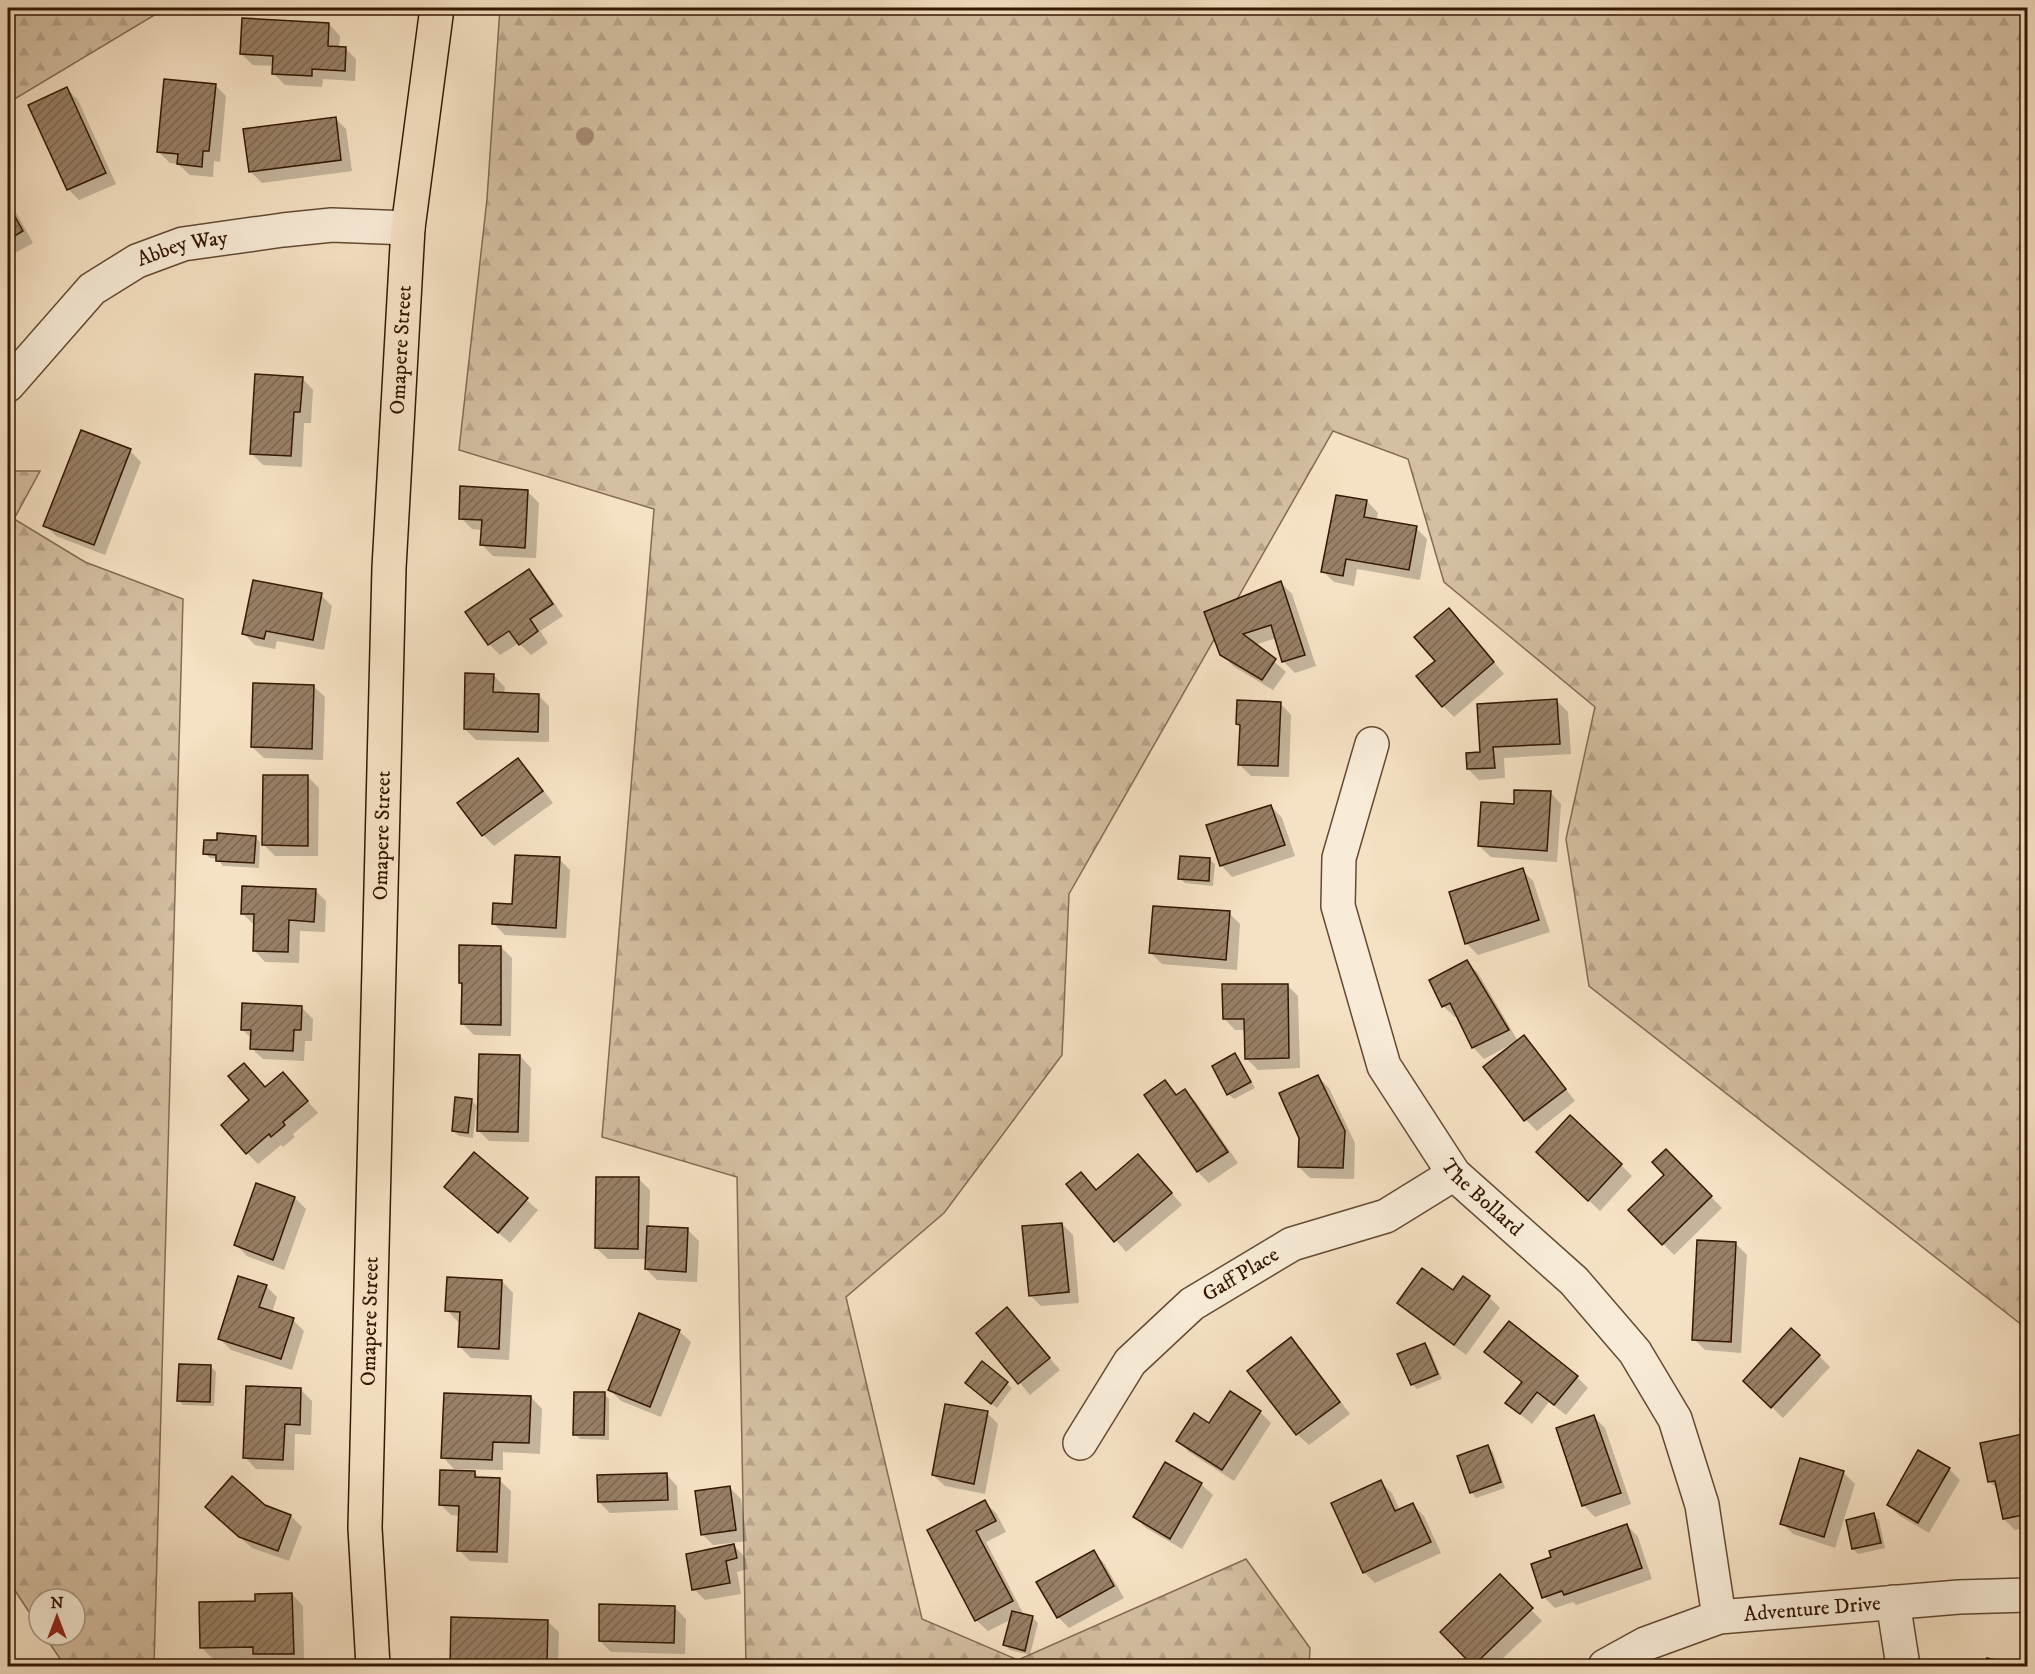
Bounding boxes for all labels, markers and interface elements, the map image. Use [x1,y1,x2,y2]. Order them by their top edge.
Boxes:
street label: Abbey Way [133,225,230,273]
street label: Omapere Street [385,284,418,415]
street label: Omapere Street [368,770,397,901]
street label: The Bollard [1435,1154,1529,1242]
street label: Gaff Place [1198,1242,1284,1308]
street label: Omapere Street [356,1256,385,1386]
north arrow [27,1587,87,1647]
street label: Adventure Drive [1743,1591,1882,1628]
text: N [50,1593,64,1613]

